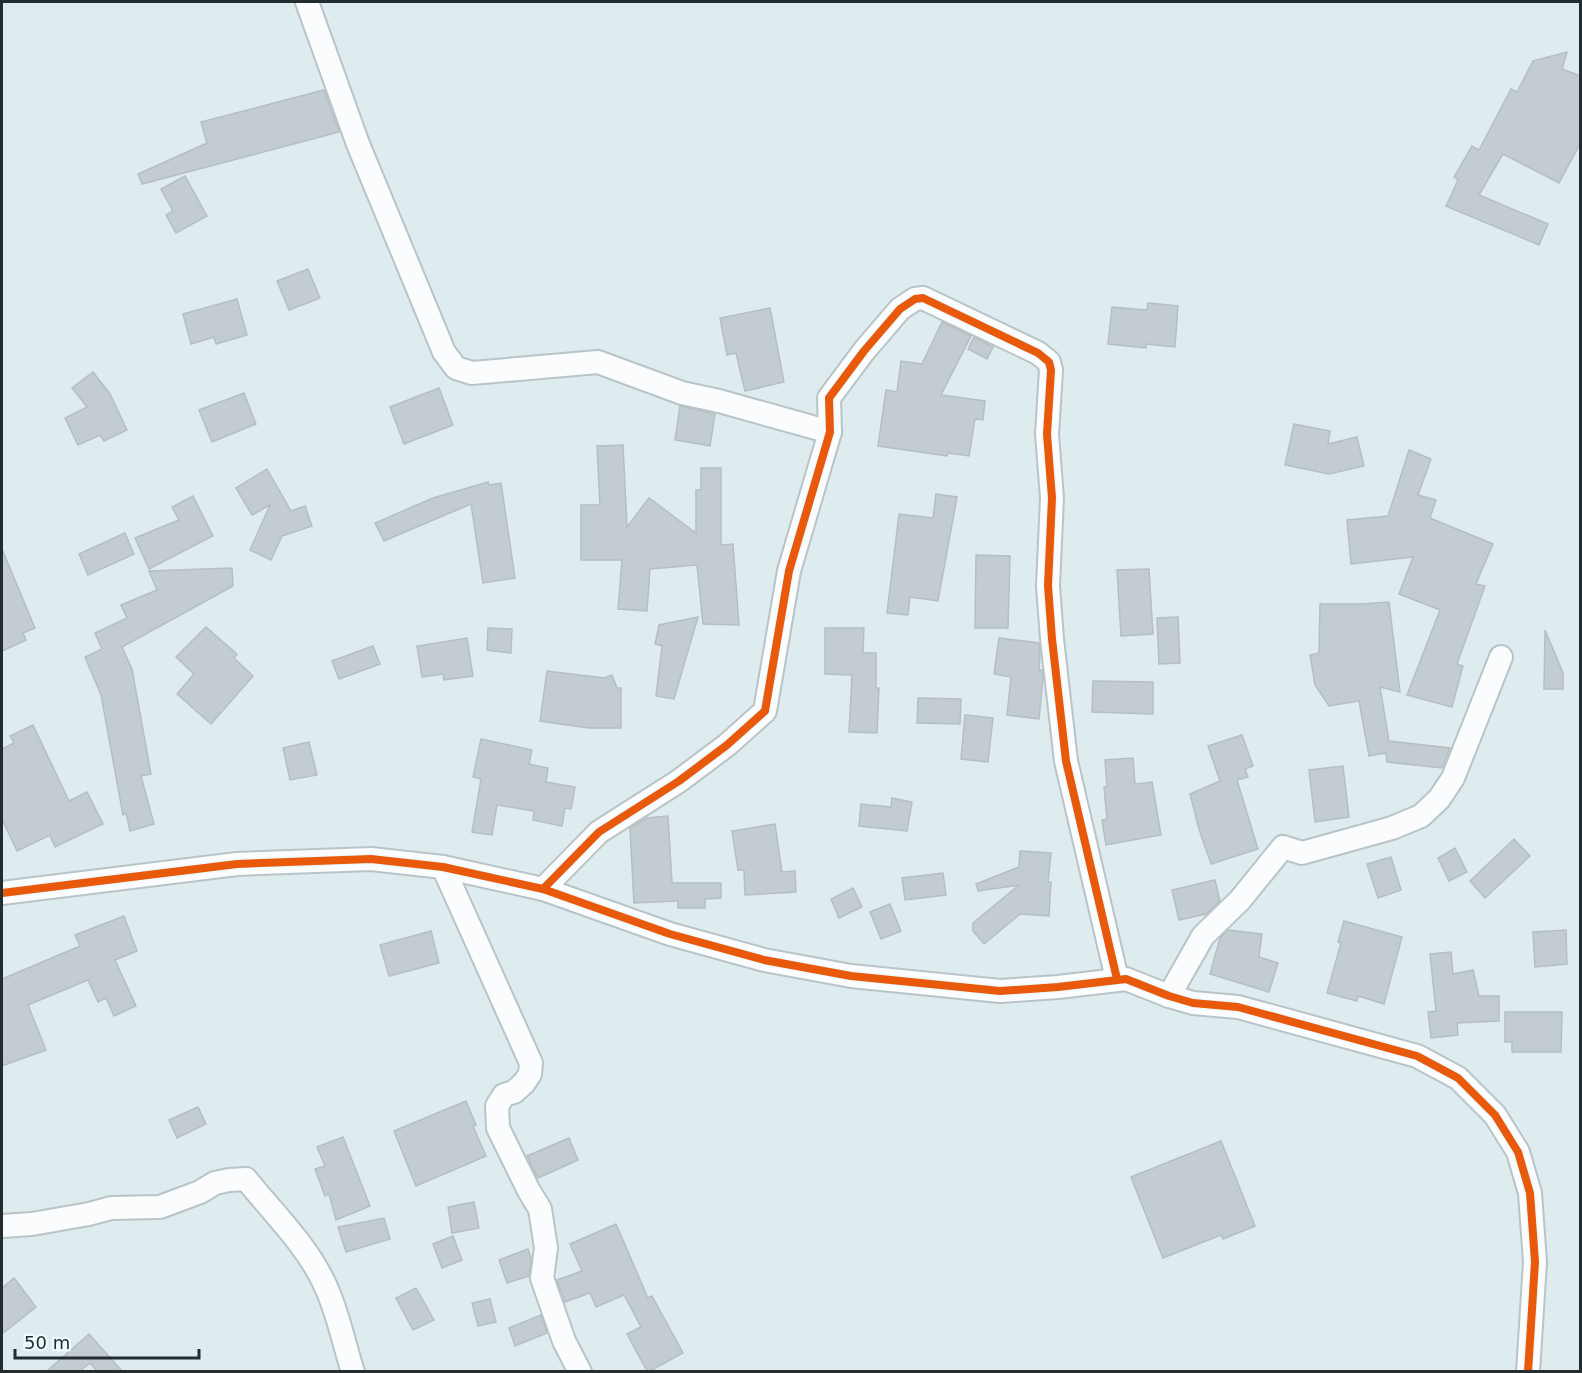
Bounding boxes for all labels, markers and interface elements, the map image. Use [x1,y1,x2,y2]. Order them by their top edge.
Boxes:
scale bar [15,1322,200,1360]
text: 50 m [24,1332,70,1353]

